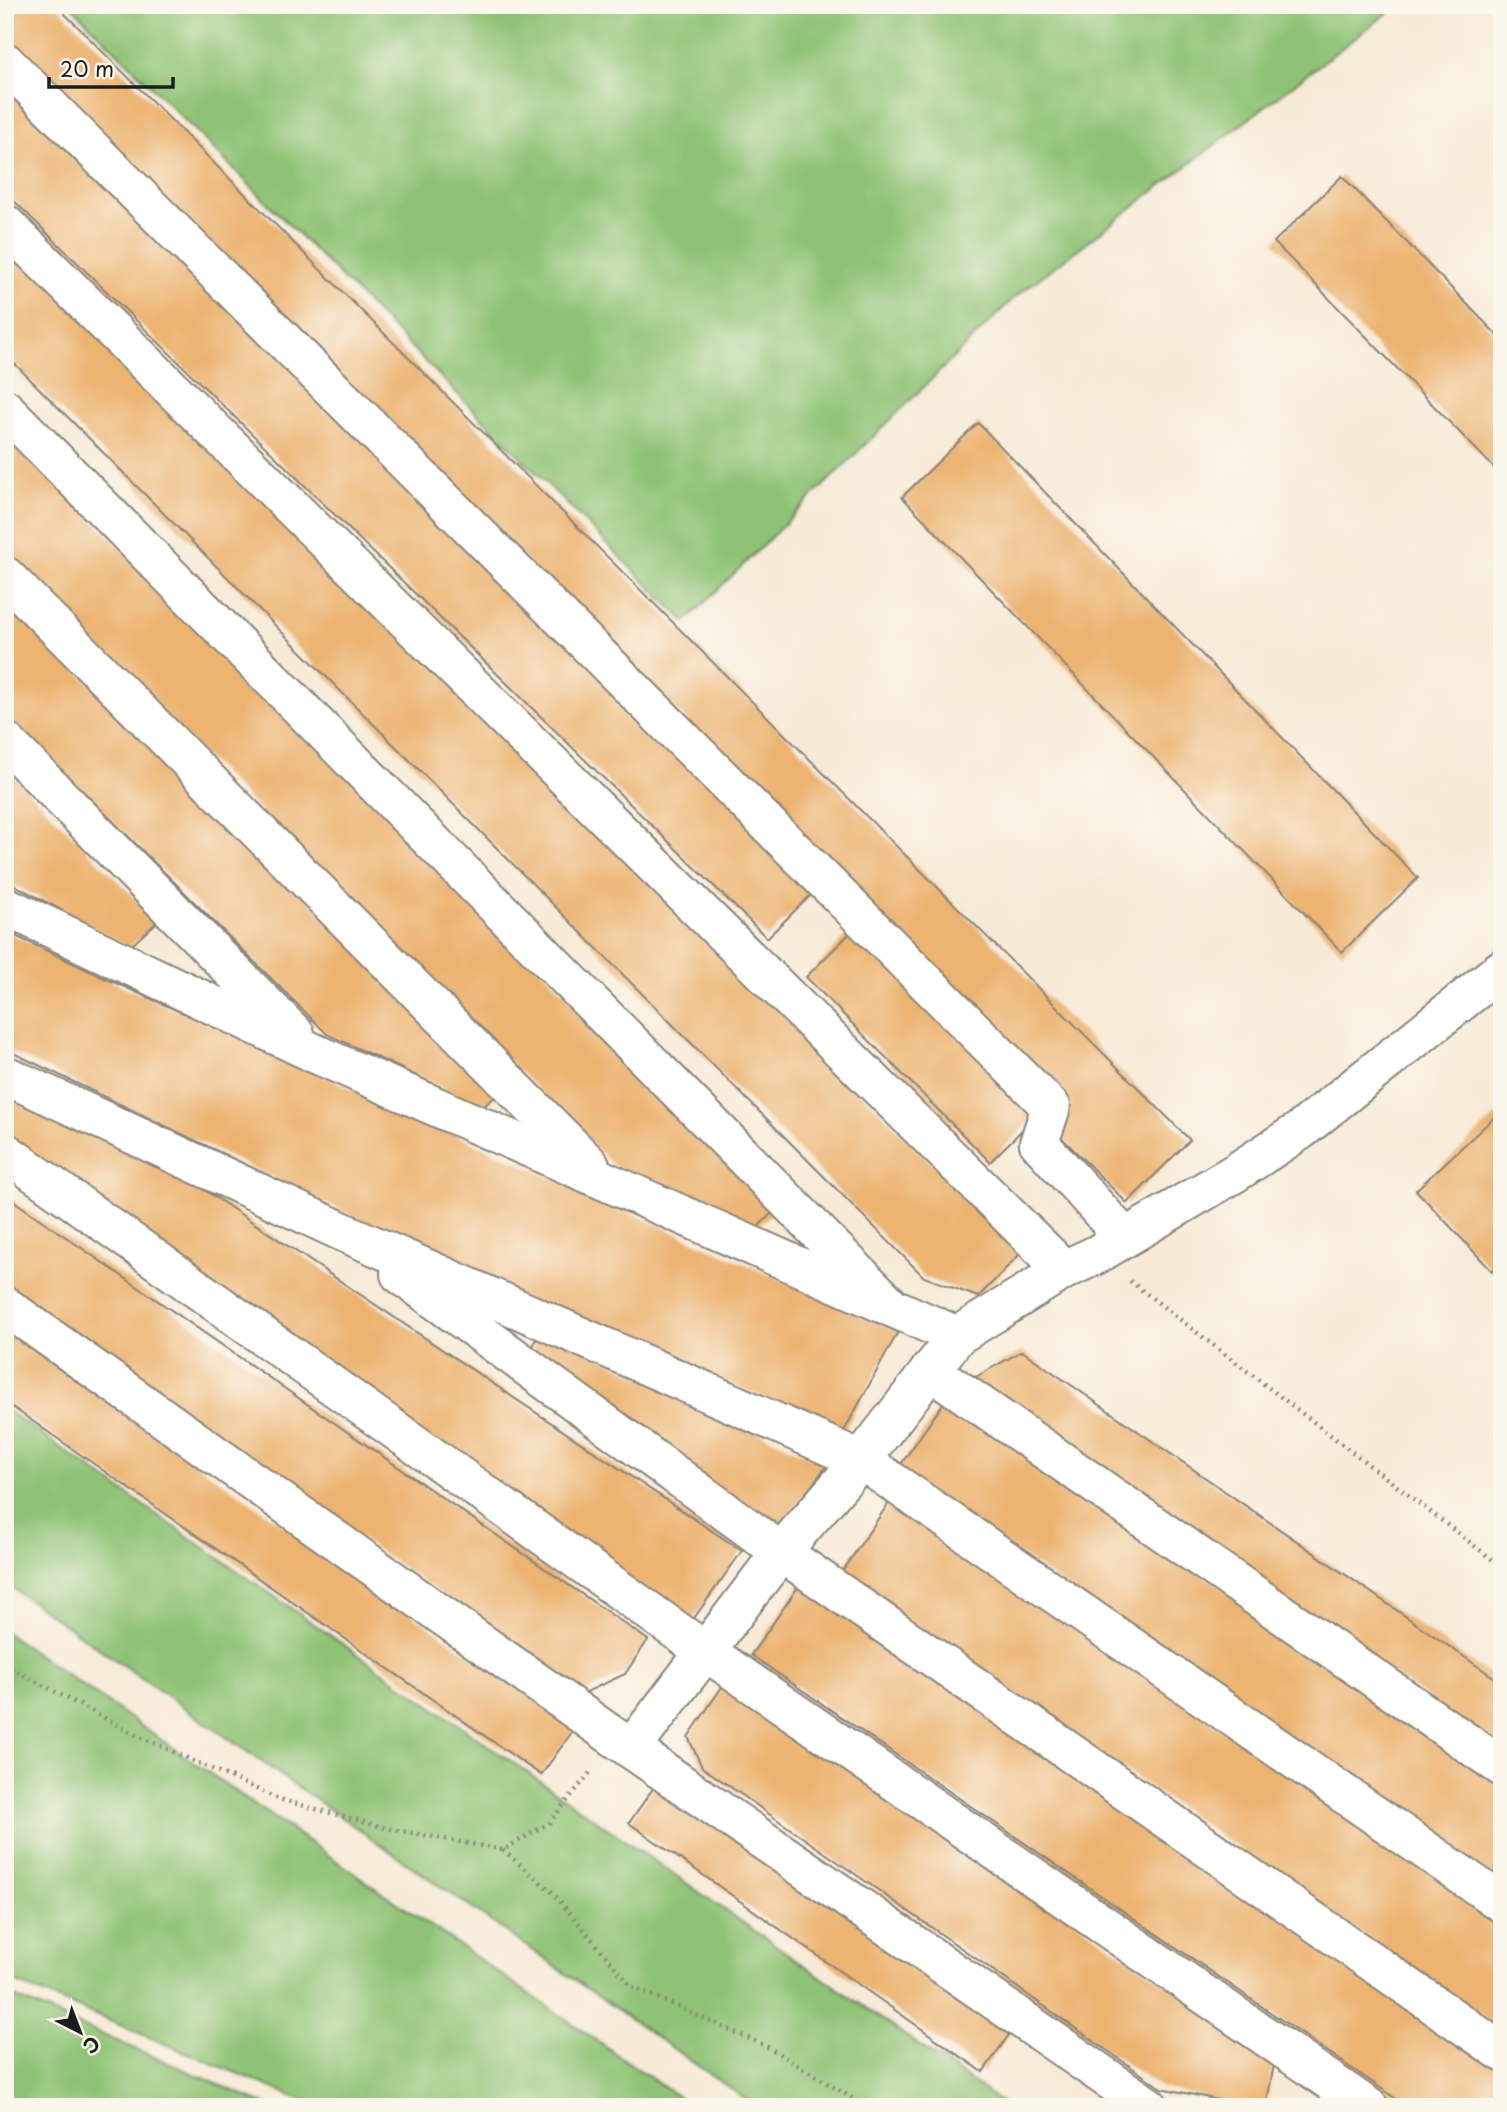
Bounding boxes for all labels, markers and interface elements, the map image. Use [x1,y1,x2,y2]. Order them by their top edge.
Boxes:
scale bar [49,46,173,90]
text: 20 m [60,52,114,84]
north arrow [46,1996,116,2066]
text: С [77,2030,107,2061]

